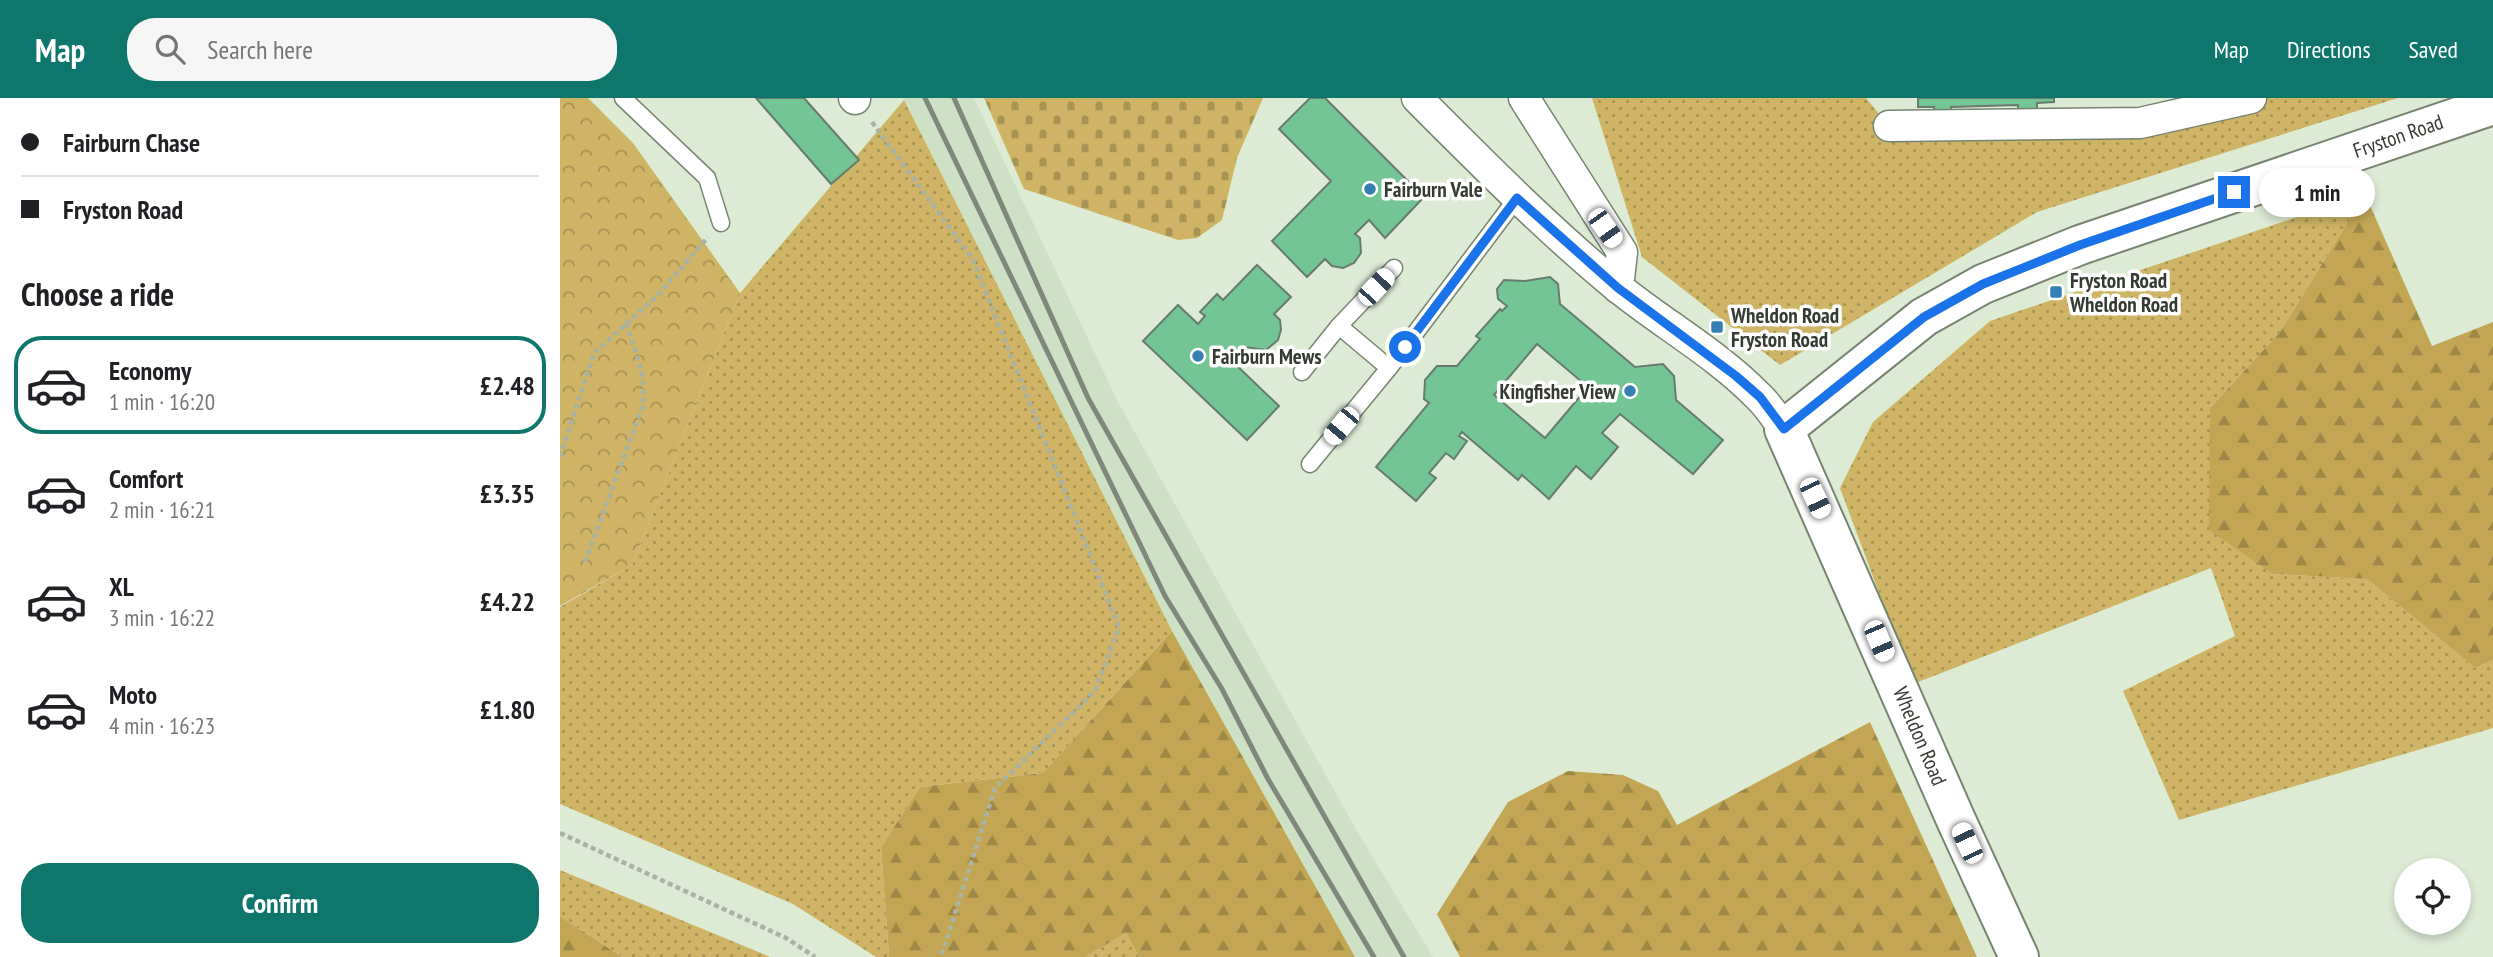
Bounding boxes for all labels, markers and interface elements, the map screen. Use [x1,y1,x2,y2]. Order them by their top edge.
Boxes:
search box [127,18,617,81]
text: Map [35,28,85,71]
icon: search [151,30,189,68]
text: Search here [207,33,313,66]
text: Map [2214,34,2249,65]
text: Directions [2287,34,2371,65]
text: Saved [2409,34,2458,65]
street label: Fryston Road [2349,108,2447,164]
text: Fairburn Chase [63,126,200,159]
callout: 1 min [2258,168,2374,217]
place label: Fairburn Vale [1384,176,1483,203]
route end [2218,176,2250,208]
text: 1 min [2294,178,2340,207]
marker: Fairburn Vale [1362,181,1378,197]
text: Fryston Road [63,193,183,226]
car [1585,205,1626,251]
car [1354,264,1399,310]
place label: Fryston Road Wheldon Road [2069,267,2178,318]
text: Choose a ride [21,273,174,315]
marker: Fryston Road Wheldon Road [2048,284,2064,300]
place label: Wheldon Road Fryston Road [1730,302,1839,353]
marker: Wheldon Road Fryston Road [1709,319,1725,335]
route start [1389,331,1421,363]
place label: Fairburn Mews [1212,343,1322,370]
marker: Fairburn Mews [1190,348,1206,364]
icon: car [25,354,88,417]
text: Economy [109,354,191,387]
text: £2.48 [480,369,535,402]
place label: Kingfisher View [1499,378,1616,405]
marker: Kingfisher View [1622,383,1638,399]
text: 1 min · 16:20 [109,387,215,416]
car [1320,403,1363,449]
icon: car [25,462,88,525]
text: Comfort [109,462,183,495]
car [1797,475,1834,521]
text: £3.35 [480,477,535,510]
text: 2 min · 16:21 [109,495,215,524]
icon: car [25,570,88,633]
text: XL [109,570,134,603]
text: £4.22 [480,585,535,618]
text: 3 min · 16:22 [109,603,215,632]
car [1862,618,1897,664]
icon: car [25,678,88,741]
text: Moto [109,678,157,711]
street label: Wheldon Road [1887,683,1953,789]
text: £1.80 [480,693,535,726]
text: 4 min · 16:23 [109,711,215,740]
car [1949,820,1986,866]
map controls [2394,858,2471,935]
button: locate [2394,858,2471,935]
button: Confirm [21,863,539,943]

